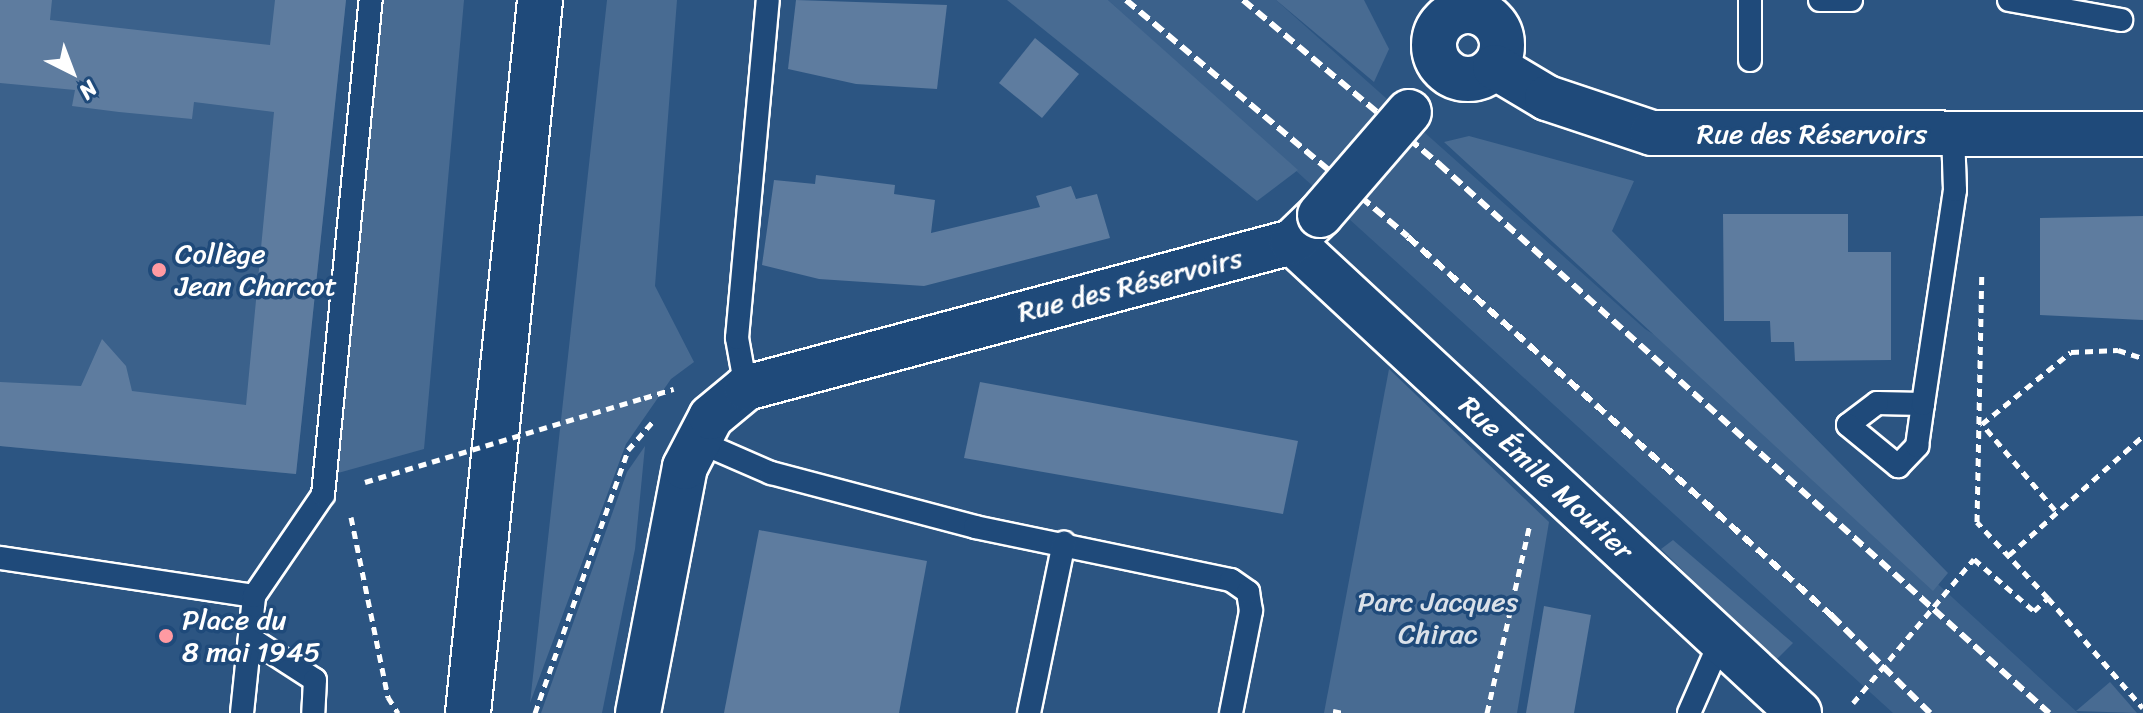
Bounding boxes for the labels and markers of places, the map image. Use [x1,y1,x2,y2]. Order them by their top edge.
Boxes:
place label: Collège Jean Charcot [175,237,337,303]
marker: Collège Jean Charcot [150,261,168,279]
place label: Place du 8 mai 1945 [182,603,321,669]
marker: Place du 8 mai 1945 [157,627,175,645]

